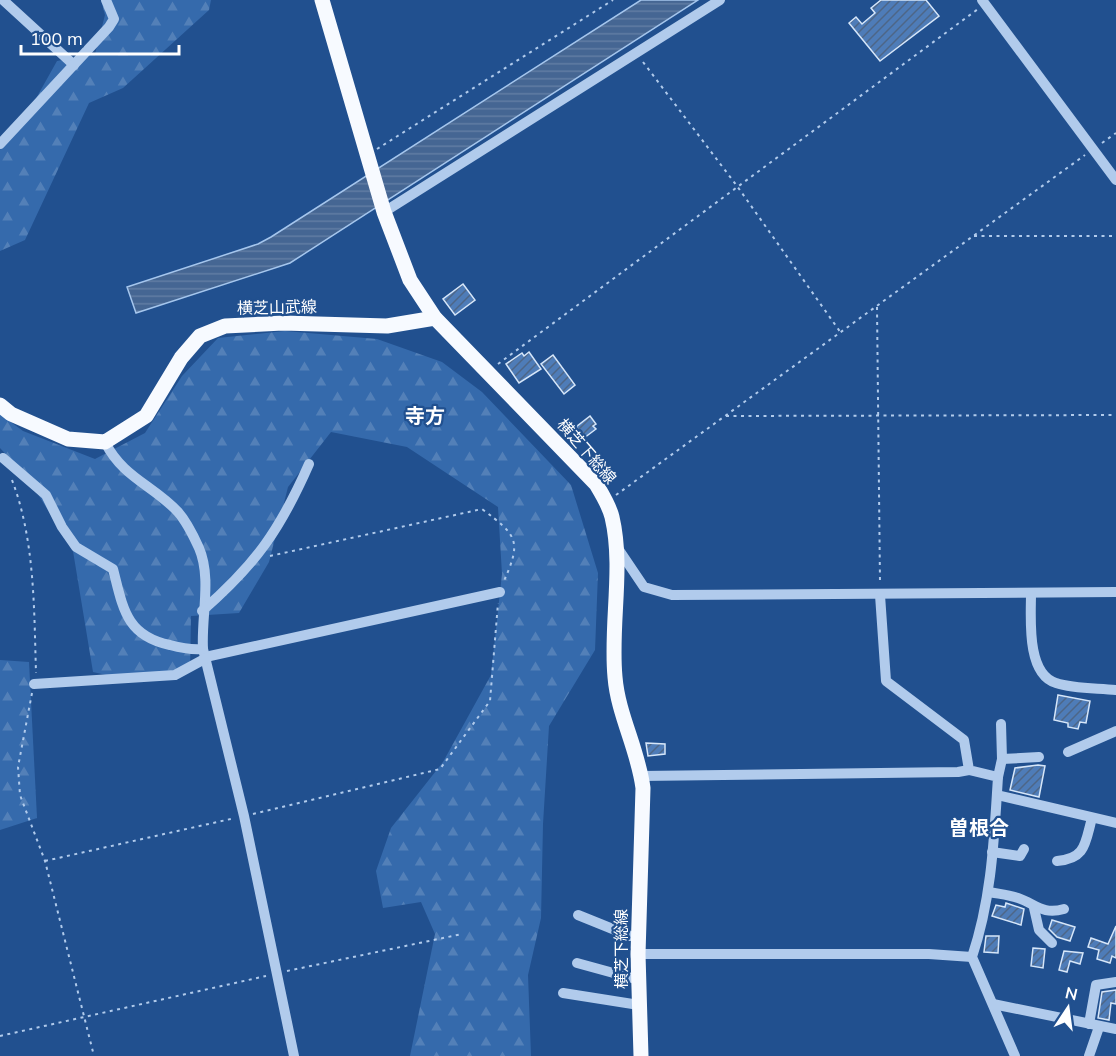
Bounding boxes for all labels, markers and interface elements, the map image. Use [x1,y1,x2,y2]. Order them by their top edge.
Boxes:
scale bar [21,18,178,56]
text: 100 m [30,27,83,50]
street label: 横芝山武線 [237,296,317,318]
district label: 寺方 [405,403,445,428]
street label: 横芝下総線 [553,414,621,488]
district label: 曽根合 [949,815,1009,840]
street label: 横芝下総線 [611,909,631,989]
north arrow [1038,978,1098,1038]
text: N [1063,982,1080,1004]

